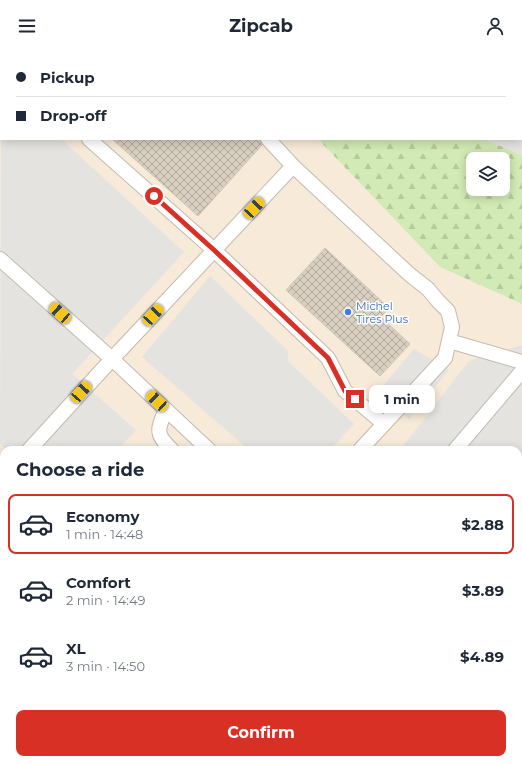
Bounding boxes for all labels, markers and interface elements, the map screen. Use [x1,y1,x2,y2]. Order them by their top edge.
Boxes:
icon: menu [16,15,38,37]
text: Zipcab [229,15,293,37]
icon: person [484,15,506,37]
text: Pickup [40,68,95,87]
text: Drop-off [40,106,107,125]
map controls [466,152,510,196]
button: layers [466,152,510,196]
route start [145,187,163,205]
car [241,195,267,221]
place label: Michel Tires Plus [356,299,409,326]
car [47,301,73,325]
car [140,302,166,328]
marker: Michel Tires Plus [343,307,353,317]
car [69,379,93,405]
callout: 1 min [369,385,435,413]
car [144,388,170,414]
route end [346,390,364,408]
text: 1 min [384,391,420,407]
text: Choose a ride [16,459,144,481]
icon: car [18,506,54,542]
text: Economy [66,507,139,526]
text: $2.88 [462,515,504,534]
text: 1 min · 14:48 [66,526,143,542]
icon: car [18,572,54,608]
text: Comfort [66,573,131,592]
text: $3.89 [462,581,504,600]
text: 2 min · 14:49 [66,592,146,608]
icon: car [18,638,54,674]
text: XL [66,639,85,658]
text: $4.89 [460,647,504,666]
text: 3 min · 14:50 [66,658,145,674]
button: Confirm [16,710,506,756]

